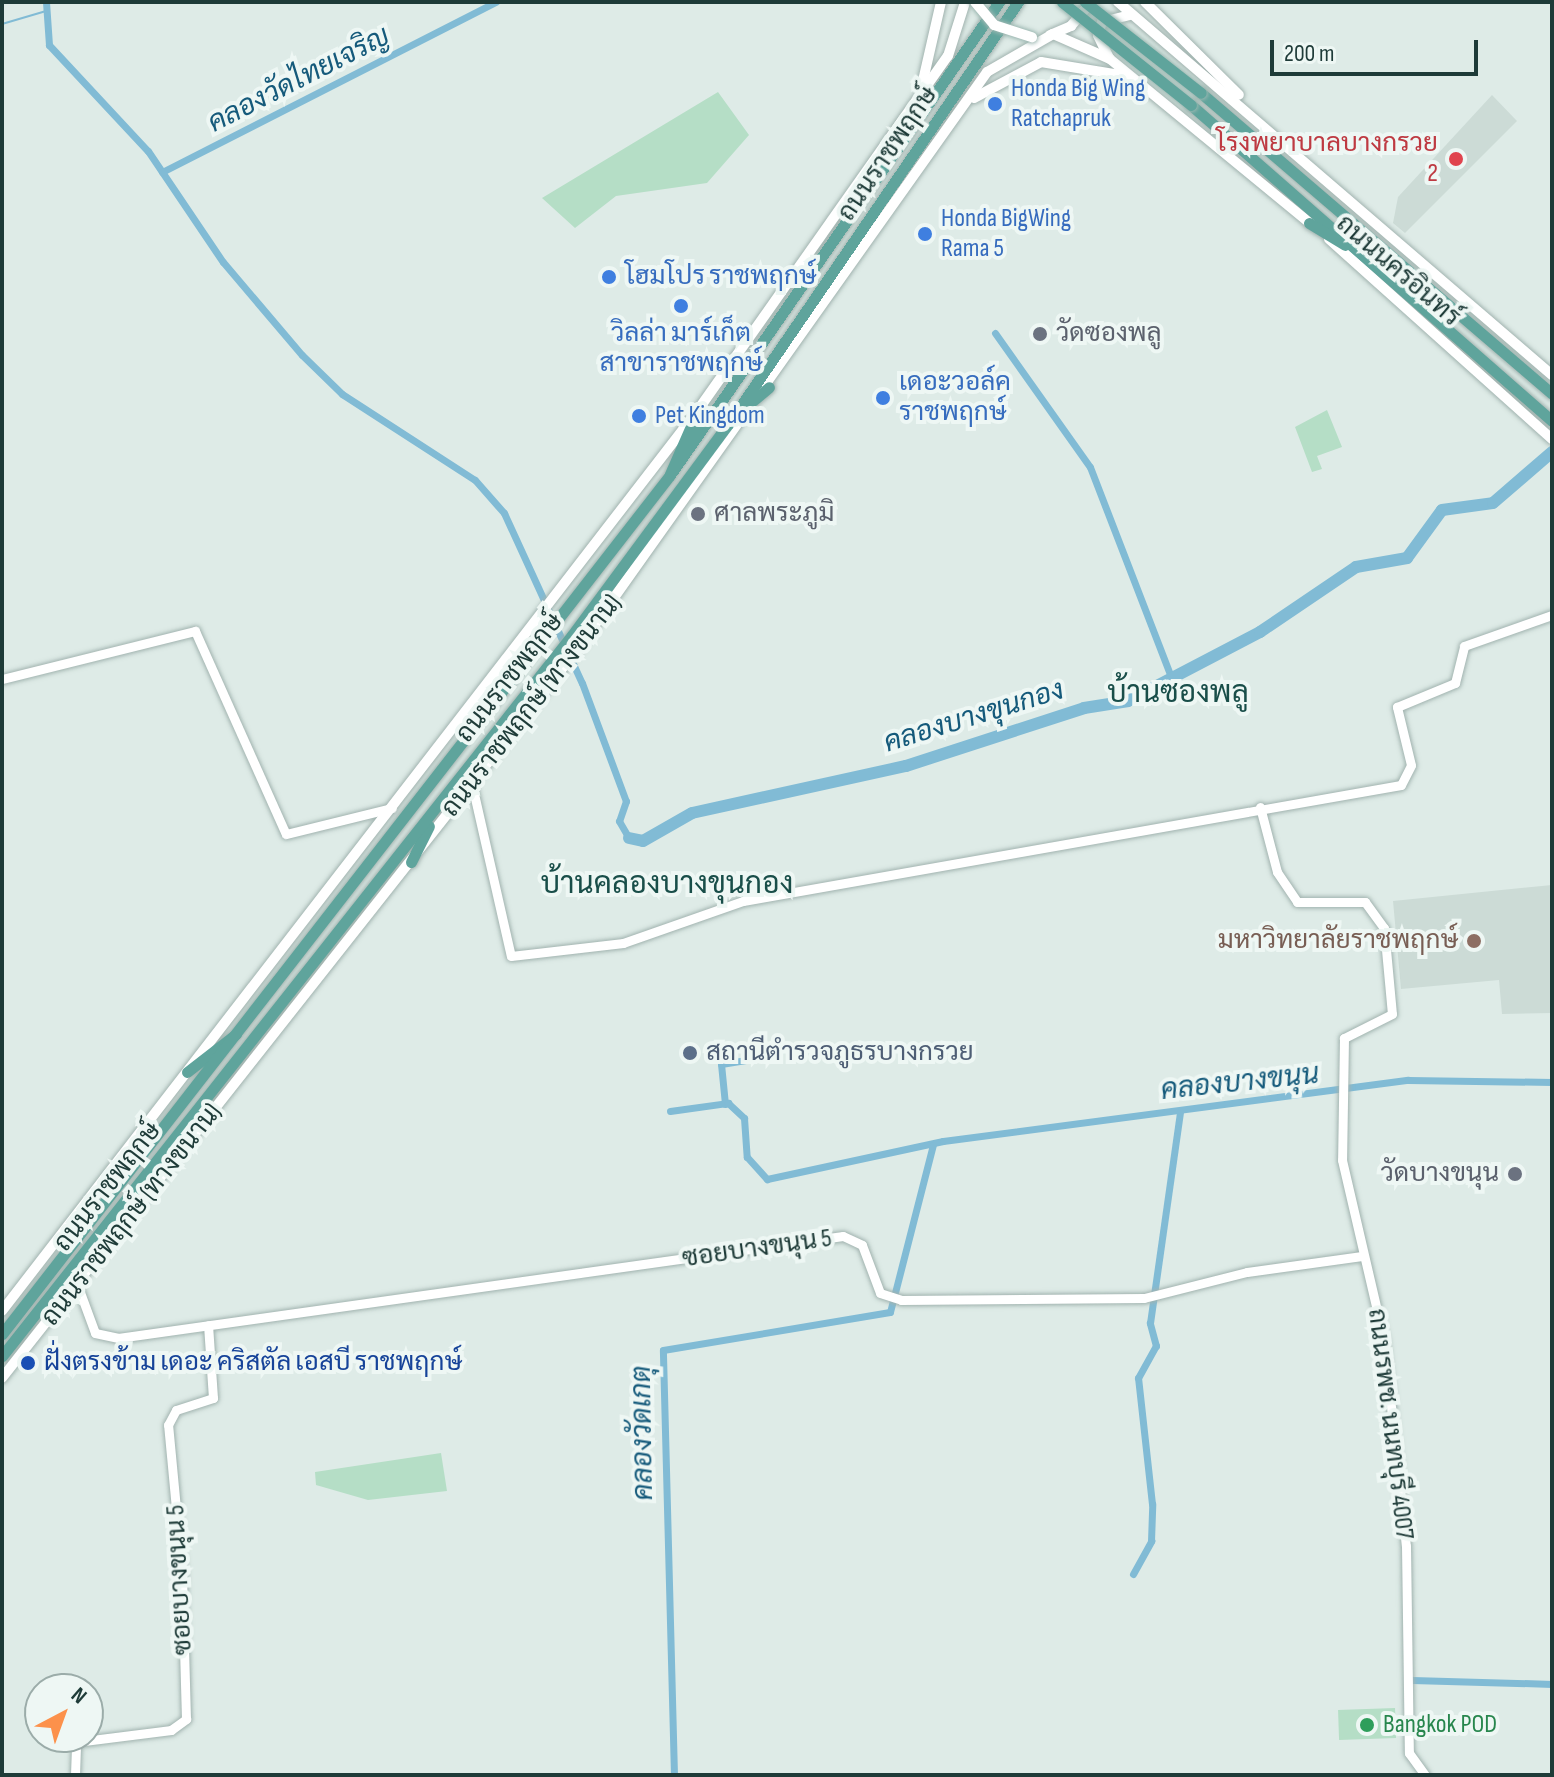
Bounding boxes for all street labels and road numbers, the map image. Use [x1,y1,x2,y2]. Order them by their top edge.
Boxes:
street label: ถนนราชพฤกษ์ [832,81,944,227]
street label: ถนนนครอินทร์ [1329,209,1467,333]
street label: ถนนราชพฤกษ์ (ทางขนาน) [435,589,629,823]
street label: ถนนราชพฤกษ์ [450,607,570,749]
street label: ถนนราชพฤกษ์ (ทางขนาน) [35,1098,229,1332]
street label: ถนนราชพฤกษ์ [48,1116,168,1258]
street label: ซอยบางขนุน 5 [680,1223,834,1275]
street label: ถนนรพช. นนทบุรี 4007 [1360,1307,1420,1541]
street label: ซอยบางขนุน 5 [160,1504,200,1656]

